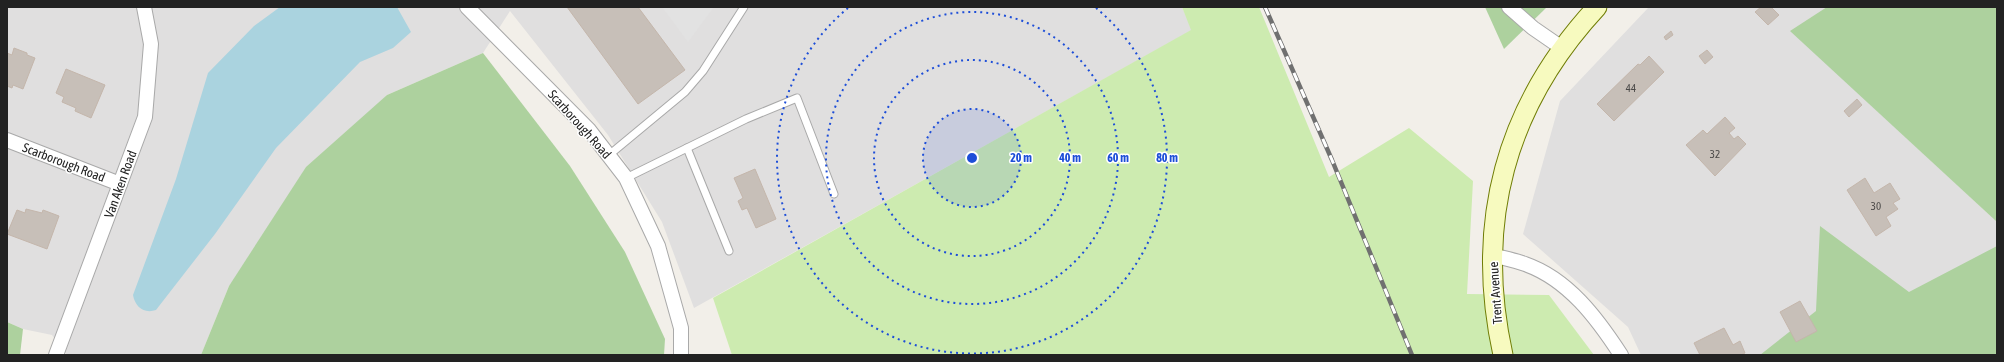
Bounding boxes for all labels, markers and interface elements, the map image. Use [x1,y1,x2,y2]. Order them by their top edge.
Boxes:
house number: 44 [1626,82,1636,94]
street label: Scarborough Road [545,87,614,162]
street label: Scarborough Road [20,140,107,185]
street label: Van Aken Road [101,148,140,220]
house number: 32 [1710,148,1720,160]
centre of rings [965,151,979,165]
text: 20 m [1010,151,1032,165]
text: 40 m [1058,151,1081,165]
text: 60 m [1107,151,1129,165]
text: 80 m [1156,151,1178,165]
house number: 30 [1871,200,1881,212]
street label: Trent Avenue [1486,261,1505,325]

